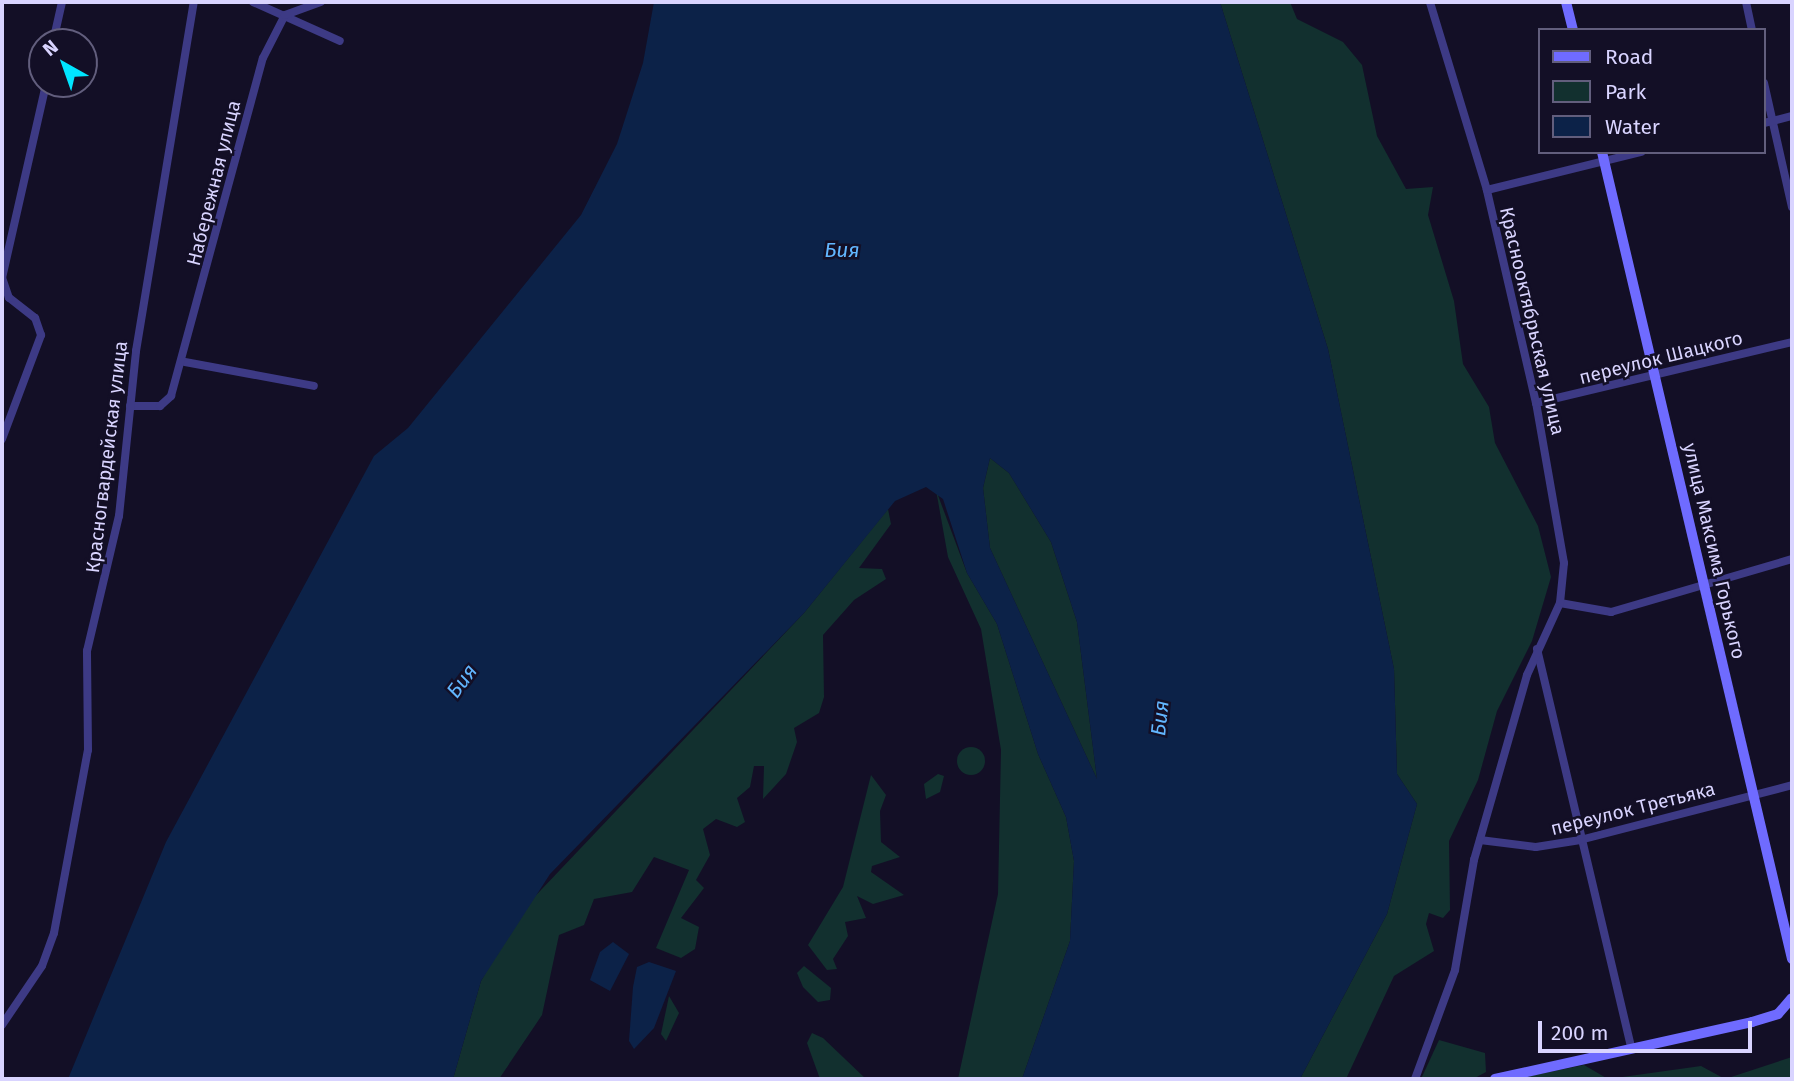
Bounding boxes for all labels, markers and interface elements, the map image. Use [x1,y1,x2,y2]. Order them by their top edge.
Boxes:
north arrow [28,28,98,98]
legend [1538,28,1766,154]
text: N [38,35,63,61]
text: Road [1605,44,1653,70]
text: Park [1605,79,1646,105]
street label: Набережная улица [182,98,246,268]
text: Water [1605,114,1660,140]
street label: Краснооктябрьская улица [1495,205,1569,437]
water label: Бия [824,237,860,263]
street label: переулок Шацкого [1577,327,1745,389]
street label: Красногвардейская улица [81,340,133,574]
street label: улица Максима Горького [1678,441,1750,661]
water label: Бия [441,659,483,703]
water label: Бия [1146,699,1174,737]
street label: переулок Третьяка [1548,778,1718,840]
scale bar [1542,1007,1756,1052]
text: 200 m [1551,1020,1608,1046]

